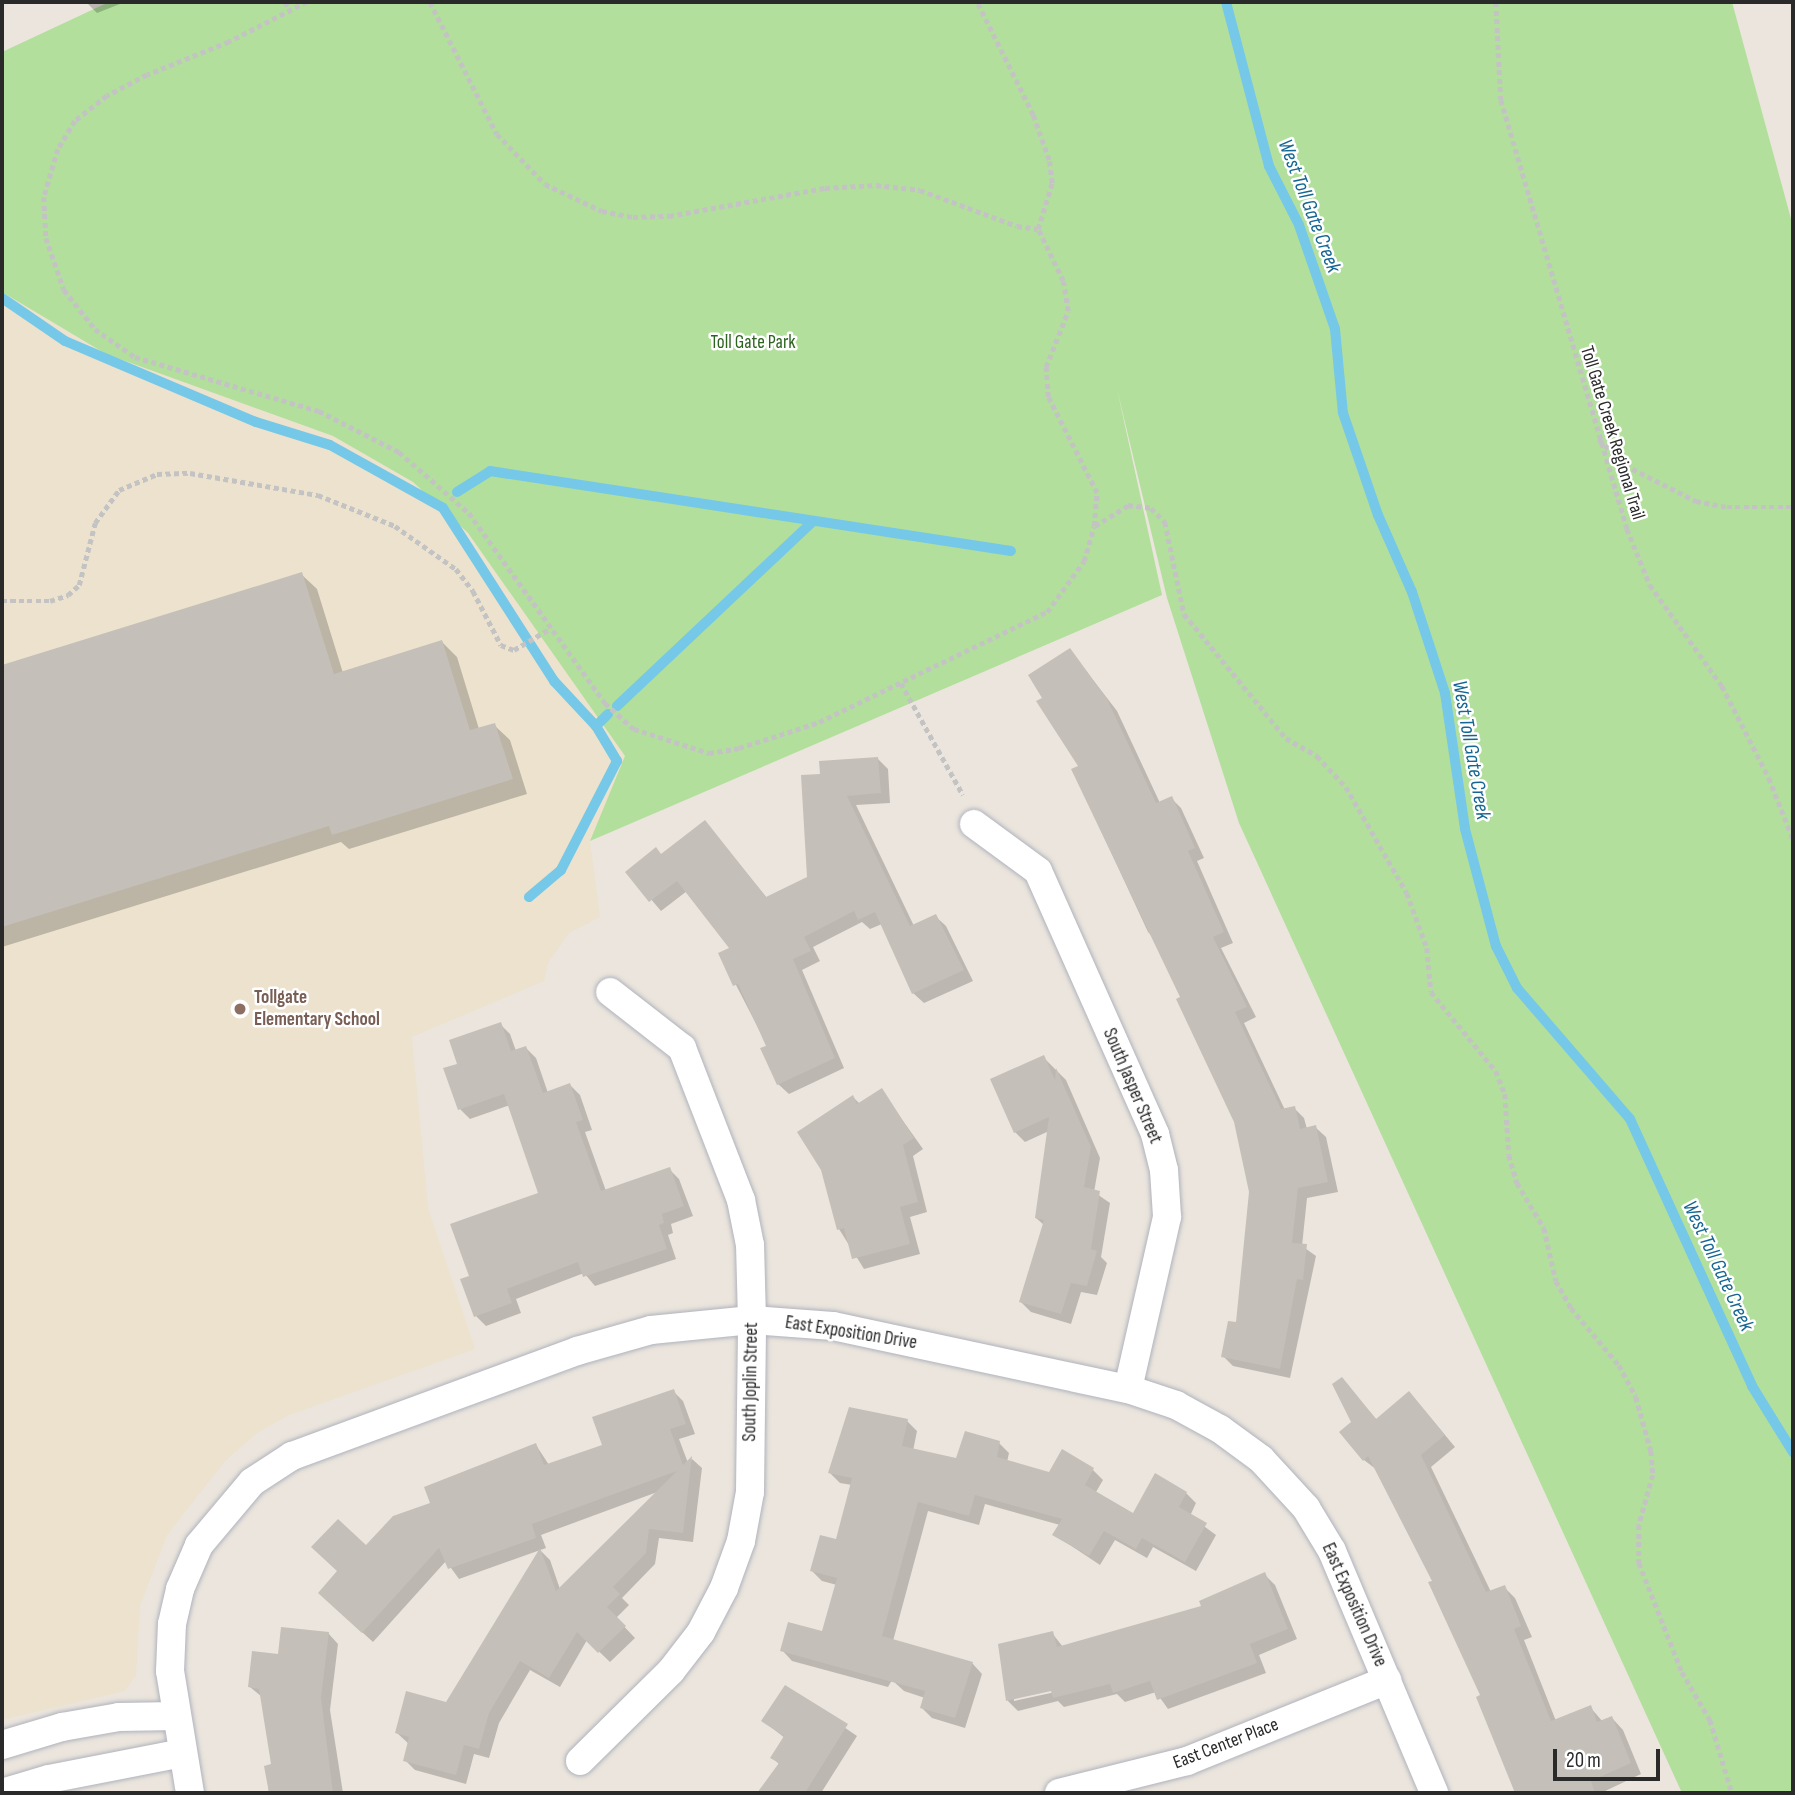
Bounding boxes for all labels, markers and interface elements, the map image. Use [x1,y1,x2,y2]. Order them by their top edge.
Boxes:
water label: West Toll Gate Creek [1272,136,1346,276]
park label: Toll Gate Park [710,332,796,354]
street label: Toll Gate Creek Regional Trail [1575,343,1649,523]
water label: West Toll Gate Creek [1446,678,1496,822]
place label: Tollgate Elementary School [254,987,380,1031]
marker: Tollgate Elementary School [232,1001,248,1017]
street label: South Jasper Street [1097,1025,1167,1147]
water label: West Toll Gate Creek [1677,1197,1759,1335]
street label: East Exposition Drive [783,1311,919,1355]
street label: South Joplin Street [739,1322,763,1442]
street label: East Exposition Drive [1317,1540,1391,1670]
street label: East Center Place [1170,1713,1282,1775]
scale bar [1557,1736,1664,1780]
text: 20 m [1566,1748,1601,1773]

